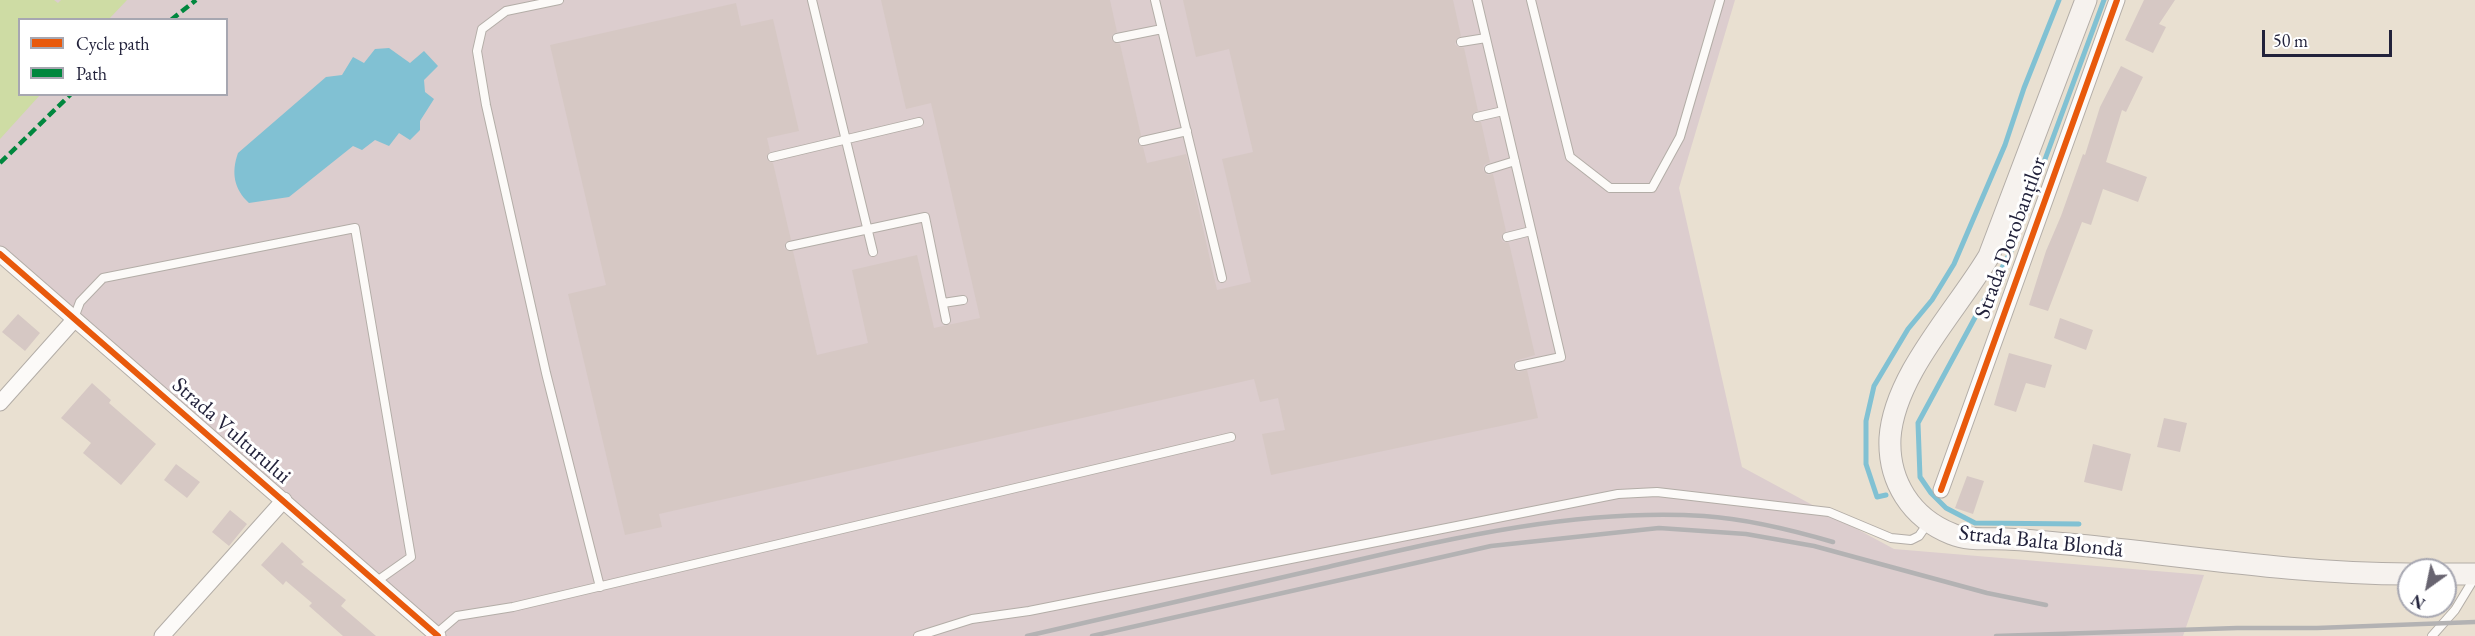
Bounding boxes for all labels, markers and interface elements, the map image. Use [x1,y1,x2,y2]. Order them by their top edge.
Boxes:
legend [18,18,228,96]
scale bar [2265,18,2396,56]
text: 50 m [2273,29,2308,52]
text: Cycle path [76,32,150,55]
text: Path [76,62,107,85]
street label: Strada Dorobanților [1969,153,2053,323]
street label: Strada Vulturului [166,372,296,490]
street label: Strada Balta Blondă [1957,520,2125,564]
north arrow [2397,558,2457,618]
text: N [2407,590,2429,614]

